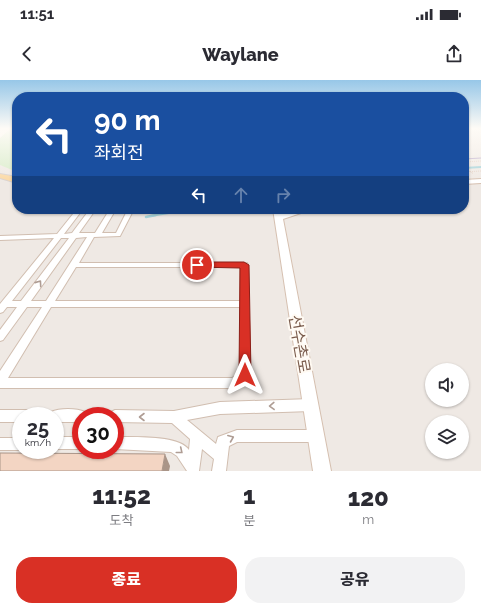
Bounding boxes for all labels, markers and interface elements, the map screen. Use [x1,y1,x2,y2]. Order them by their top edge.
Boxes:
text: 11:51 [20,5,54,23]
icon: back [16,43,38,65]
icon: share [443,43,465,65]
text: Waylane [202,44,279,65]
text: 90 m [94,104,160,137]
icon: left [28,108,80,160]
text: 좌회전 [94,142,144,163]
icon: left [188,184,210,206]
icon: ahead [230,184,252,206]
icon: right [272,184,294,206]
pin [180,248,214,282]
icon: arrive [186,254,208,276]
one-way arrow [34,280,41,287]
street label: 선수촌로 [285,313,314,375]
position arrow [224,354,266,396]
map controls [425,363,469,459]
button: sound [425,363,469,407]
one-way arrow [269,402,275,411]
speed limit sign: 30 [72,407,124,459]
one-way arrow [139,412,145,421]
button: layers [425,415,469,459]
text: 25 [27,416,49,440]
one-way arrow [228,435,235,443]
text: km/h [25,437,51,448]
one-way arrow [175,447,183,454]
text: 11:52 [92,481,151,510]
text: 1 [243,481,256,510]
text: 120 [348,483,389,512]
text: m [362,512,374,527]
text: 도착 [110,513,134,528]
text: 분 [243,513,255,528]
button: 종료 [16,557,237,603]
button: 공유 [245,557,465,603]

